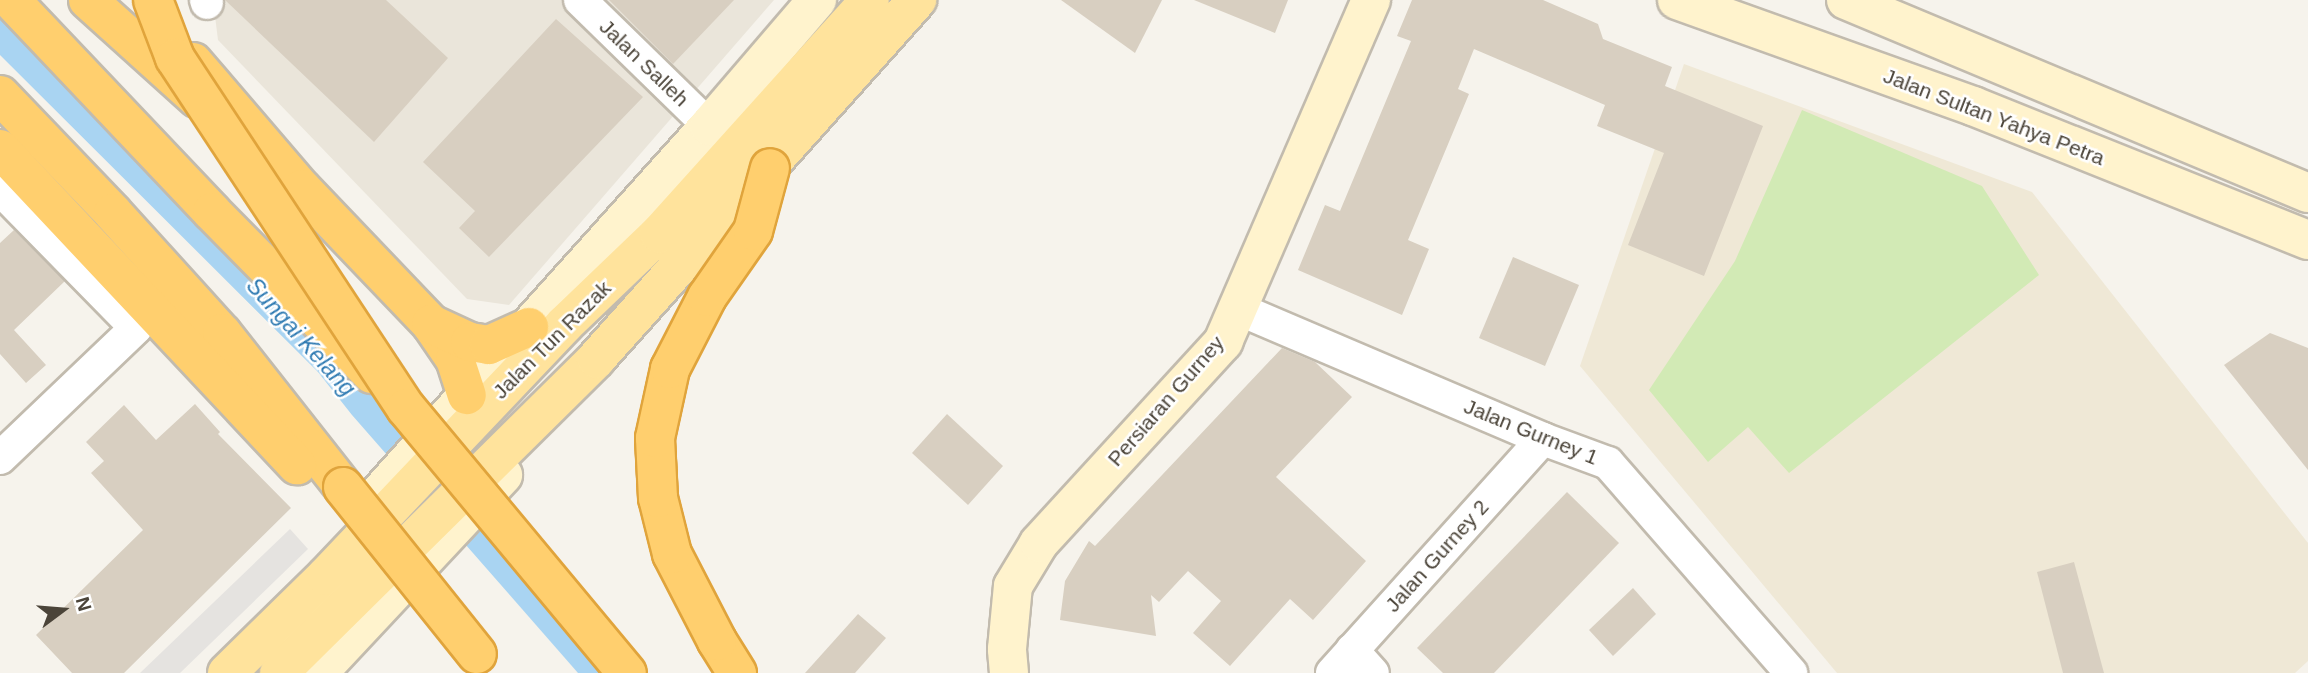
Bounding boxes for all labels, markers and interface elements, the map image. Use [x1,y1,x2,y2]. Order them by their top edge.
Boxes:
street label: Jalan Salleh [594,14,694,112]
street label: Jalan Sultan Yahya Petra [1880,63,2108,171]
water label: Sungai Kelang [241,272,361,402]
street label: Jalan Tun Razak [488,276,616,404]
street label: Persiaran Gurney [1103,331,1229,471]
street label: Jalan Gurney 1 [1460,394,1602,470]
street label: Jalan Gurney 2 [1380,495,1494,617]
north arrow [28,575,98,645]
text: N [72,595,96,614]

